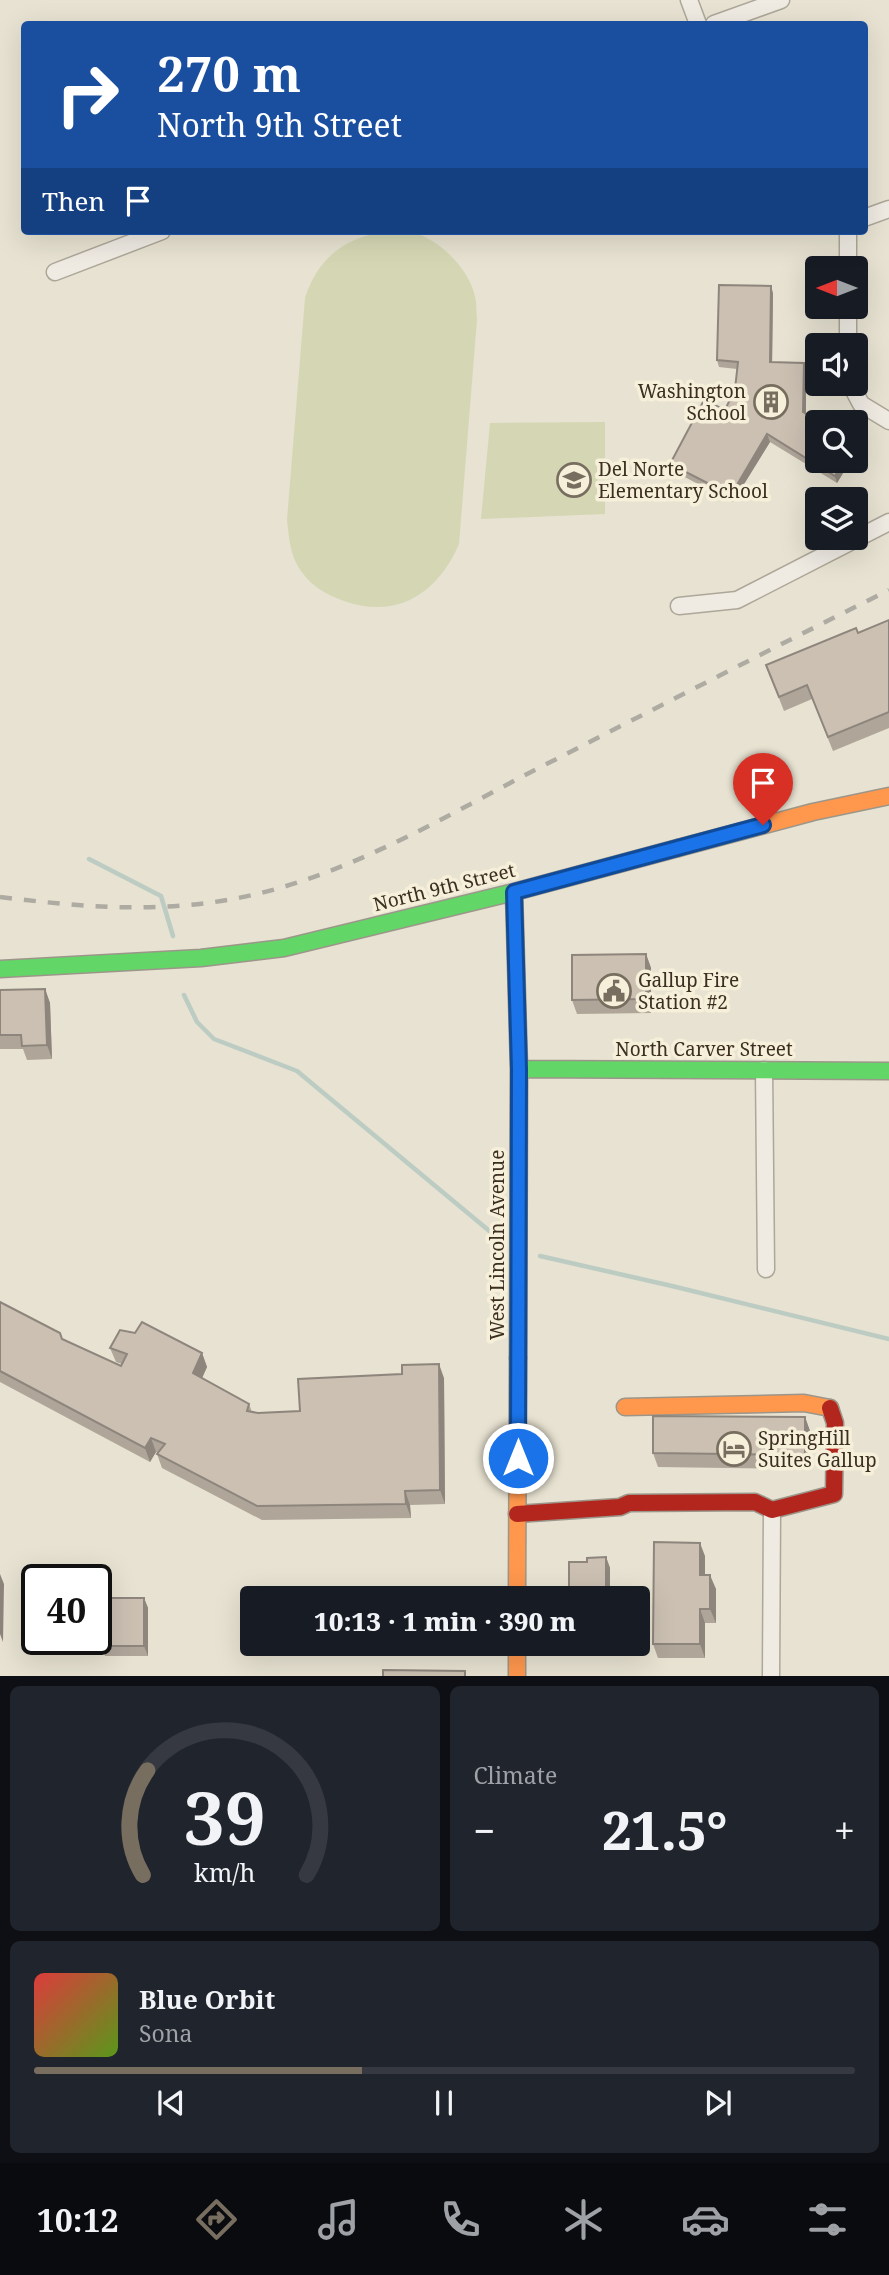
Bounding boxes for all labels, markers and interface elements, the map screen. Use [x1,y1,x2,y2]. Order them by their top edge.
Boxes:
text: 270 m [157,40,301,106]
icon: right [42,49,133,140]
text: North 9th Street [157,103,402,146]
icon: arrive [119,182,157,220]
text: Then [42,183,105,219]
north arrow [805,256,868,318]
map controls [805,256,868,550]
button: sound [805,333,868,396]
place label: Washington School [638,378,746,426]
building icon: Washington School [752,383,790,421]
button: search [805,410,868,473]
place label: Del Norte Elementary School [598,456,768,504]
school or university icon: Del Norte Elementary School [555,461,593,499]
button: layers [805,487,868,550]
pin [733,753,793,825]
icon: arrive [744,764,782,802]
street label: North 9th Street [370,857,518,917]
place label: Gallup Fire Station #2 [638,967,739,1015]
public building icon: Gallup Fire Station #2 [595,972,633,1010]
street label: North Carver Street [615,1036,793,1062]
street label: West Lincoln Avenue [484,1150,510,1340]
position arrow [481,1421,555,1495]
place label: SpringHill Suites Gallup [758,1425,877,1473]
hotel icon: SpringHill Suites Gallup [715,1430,753,1468]
speed limit sign: 40 [21,1564,112,1655]
text: 10:13 · 1 min · 390 m [314,1603,576,1639]
text: Climate [474,1759,557,1791]
text: 39 [184,1767,266,1866]
text: 21.5° [602,1794,727,1865]
text: − [474,1804,496,1856]
text: + [834,1804,855,1856]
text: km/h [194,1854,256,1888]
text: Blue Orbit [139,1981,275,2017]
text: Sona [139,2017,193,2049]
icon: previous [152,2084,190,2122]
icon: pause [425,2084,463,2122]
icon: next [699,2084,737,2122]
icon: directions [192,2195,241,2244]
icon: music [314,2195,363,2244]
icon: phone [436,2195,485,2244]
icon: climate [559,2195,608,2244]
icon: car [681,2195,730,2244]
icon: filters [803,2195,852,2244]
text: 10:12 [37,2198,119,2241]

